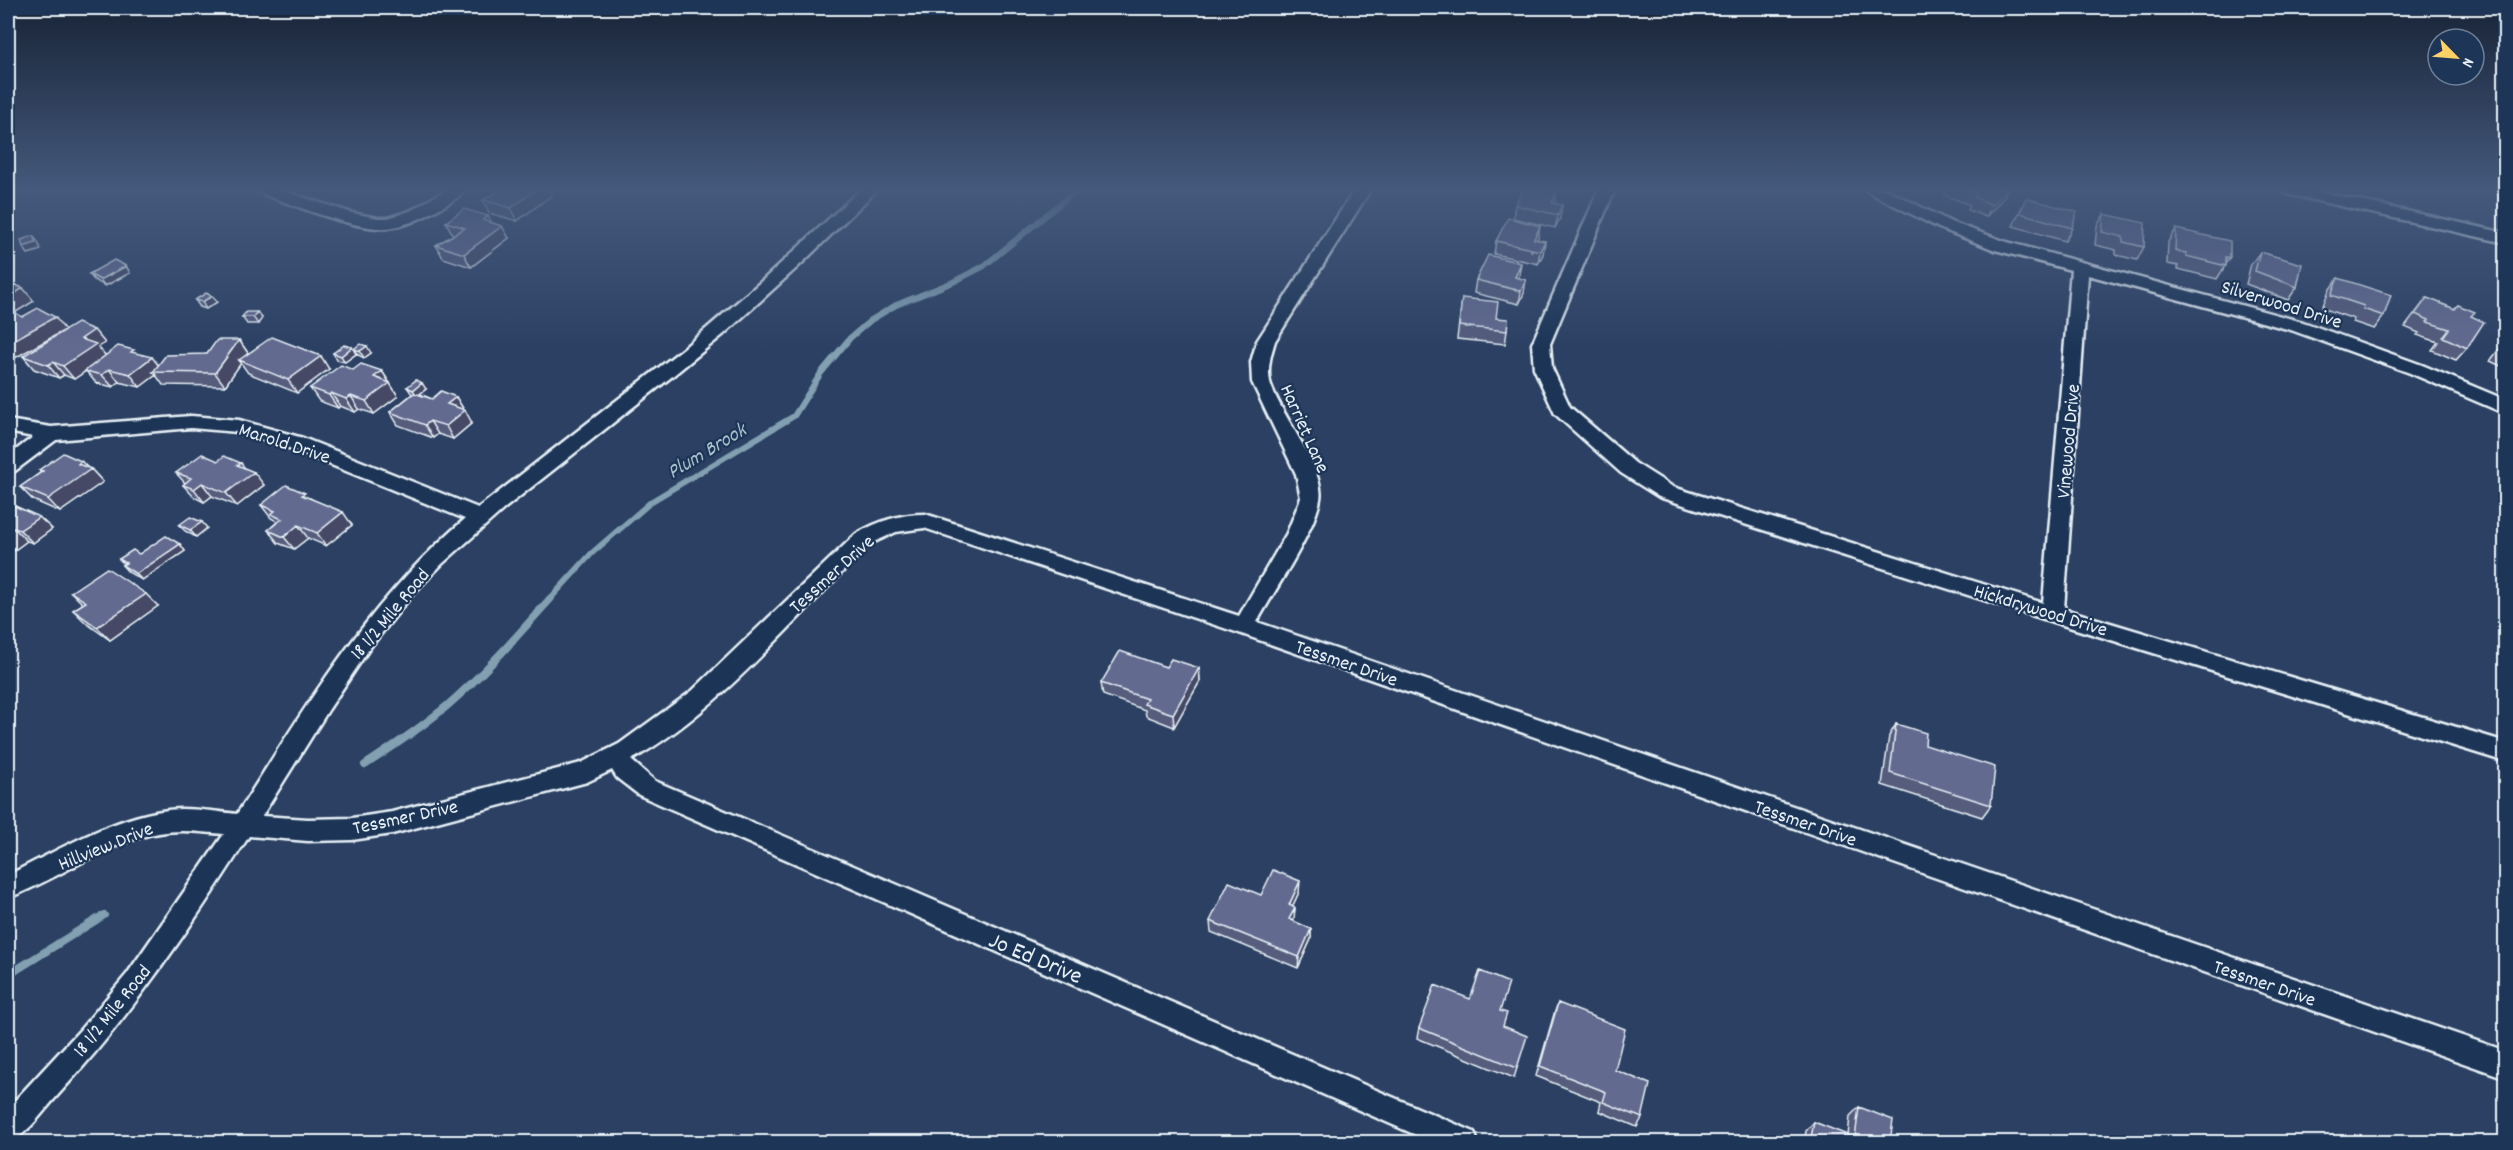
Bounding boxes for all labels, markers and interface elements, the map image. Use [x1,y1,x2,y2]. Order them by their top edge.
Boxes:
north arrow [2426,27,2486,87]
text: N [2455,54,2479,71]
street label: Silverwood Drive [2217,274,2345,338]
street label: Harriet Lane [1271,380,1335,478]
street label: Vinewood Drive [2051,383,2089,500]
water label: Plum Brook [662,416,755,488]
street label: Marold Drive [235,417,334,473]
street label: Tessmer Drive [784,529,882,621]
street label: 18 1/2 Mile Road [345,563,438,667]
street label: Hickdrywood Drive [1970,578,2110,646]
street label: Tessmer Drive [1291,634,1401,696]
street label: Tessmer Drive [351,794,461,844]
street label: Tessmer Drive [1750,794,1860,856]
street label: Hillview Drive [54,816,158,880]
street label: Jo Ed Drive [983,925,1087,995]
street label: Tessmer Drive [2209,954,2319,1016]
street label: 18 1/2 Mile Road [67,960,159,1064]

